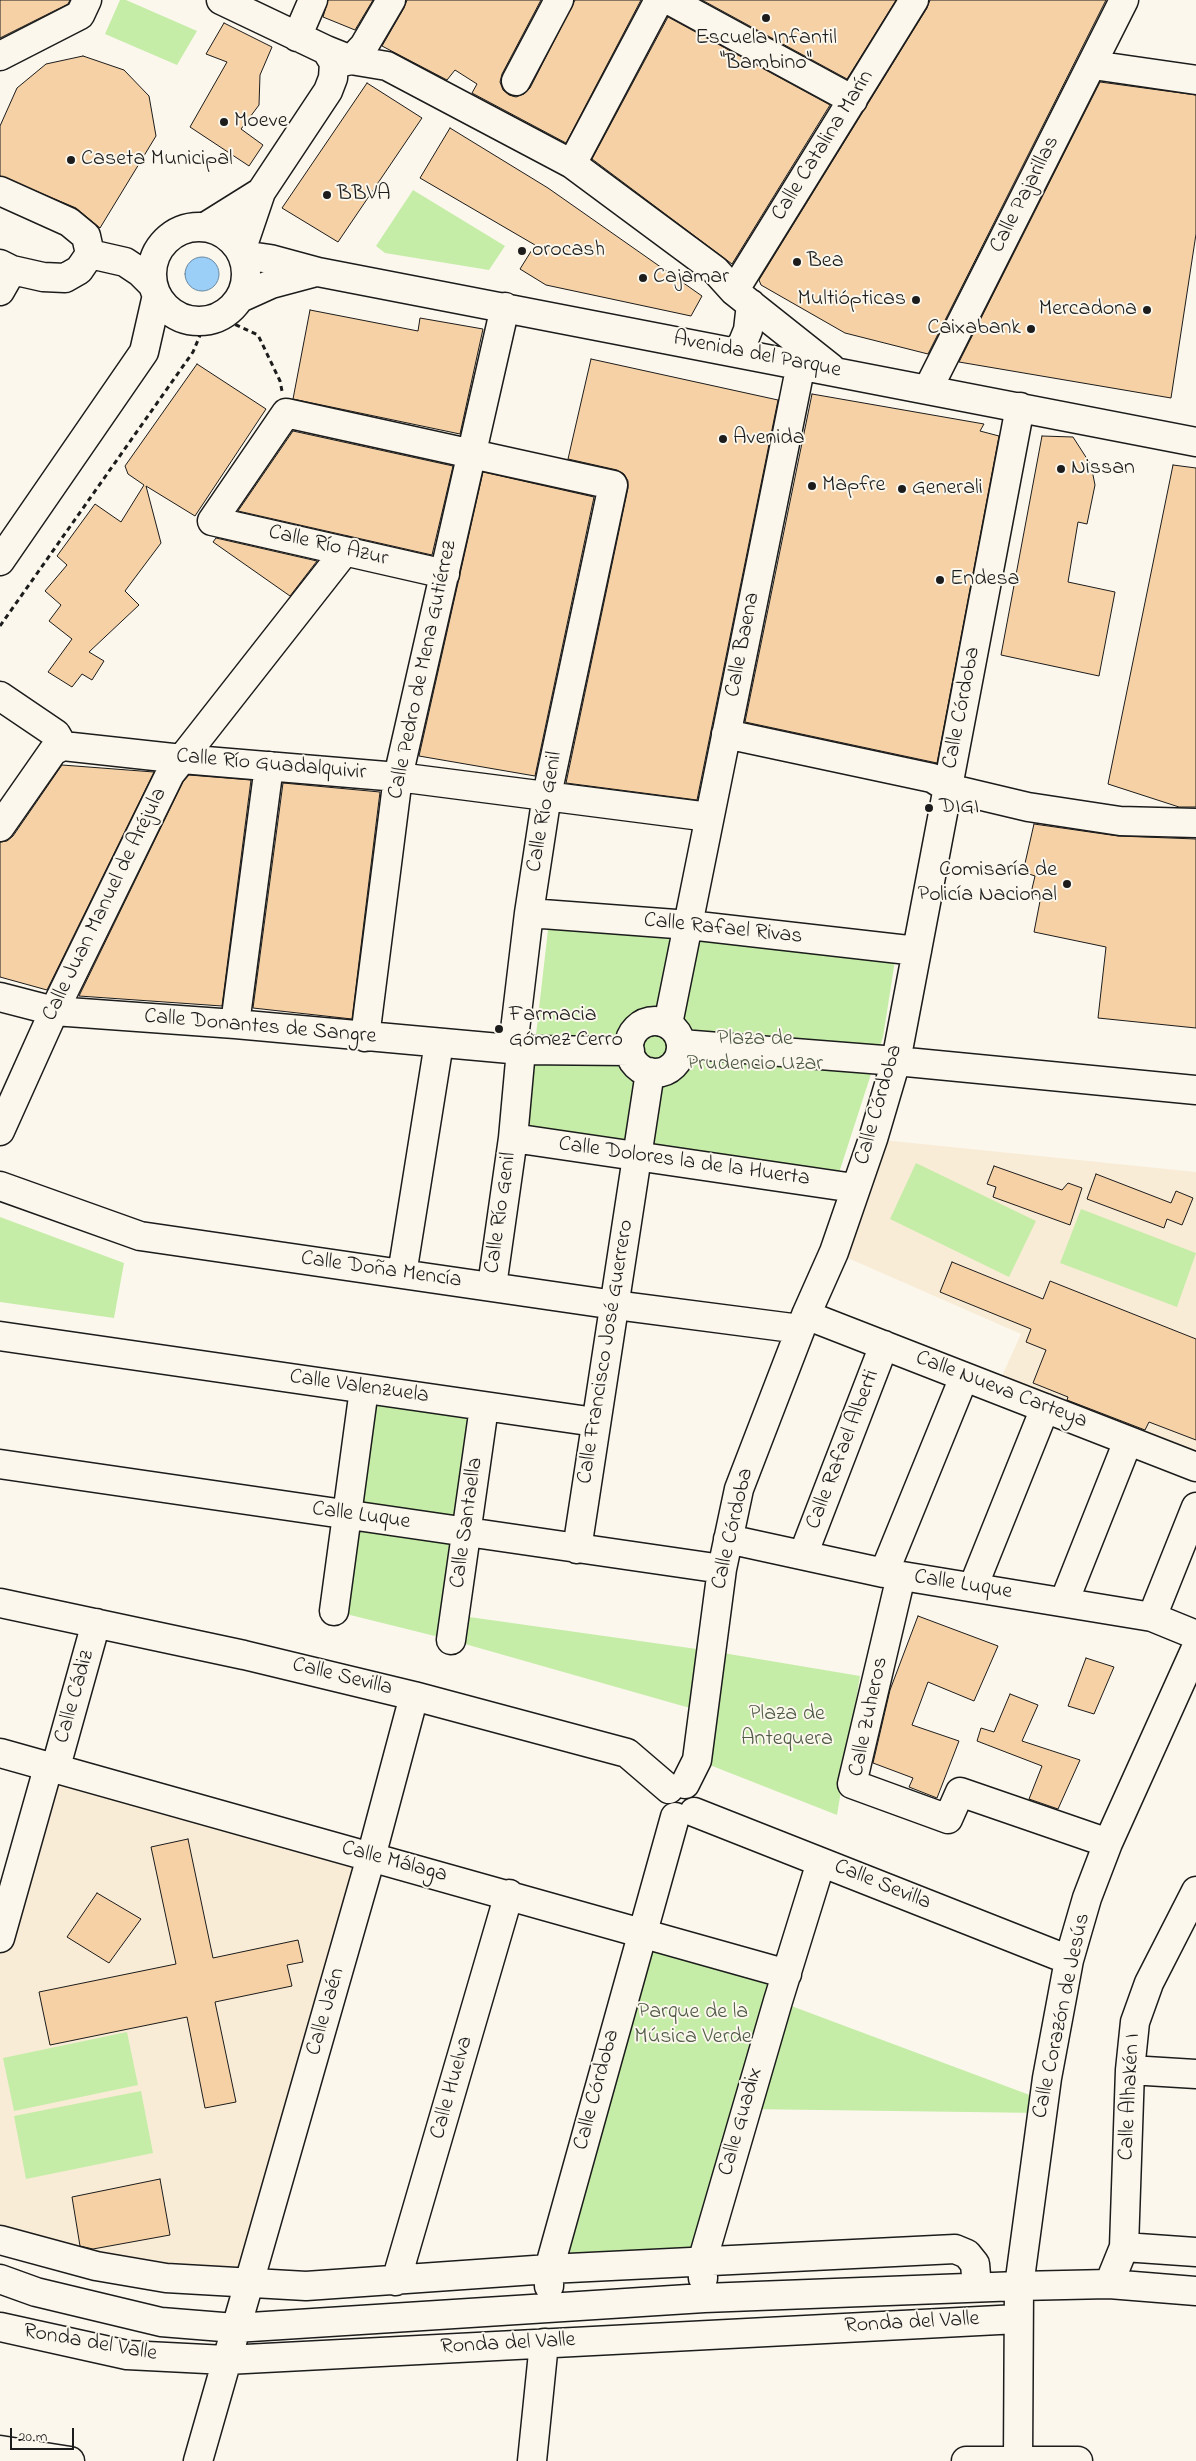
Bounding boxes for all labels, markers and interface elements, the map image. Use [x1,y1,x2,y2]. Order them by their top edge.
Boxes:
marker: Escuela Infantil "Bambino" [760,12,772,24]
place label: Escuela Infantil "Bambino" [695,26,837,78]
street label: Calle Catalina Marín [767,66,881,226]
place label: Moeve [234,109,288,135]
marker: Moeve [218,116,230,128]
street label: Calle Pajarillas [985,132,1067,258]
place label: Caseta Municipal [81,147,233,173]
marker: Caseta Municipal [65,154,77,166]
place label: BBVA [337,182,391,208]
marker: BBVA [321,189,333,201]
place label: orocash [532,238,605,264]
marker: orocash [516,245,528,257]
place label: Bea [807,249,844,275]
marker: Bea [791,256,803,268]
place label: Cajamar [653,265,729,291]
marker: Cajamar [637,272,649,284]
place label: Multiópticas [797,287,906,313]
marker: Multiópticas [910,294,922,306]
place label: Mercadona [1039,297,1137,323]
marker: Mercadona [1141,304,1153,316]
place label: Caixabank [927,316,1021,342]
marker: Caixabank [1025,323,1037,335]
street label: Avenida del Parque [671,327,843,385]
place label: Avenida [733,426,805,452]
marker: Avenida [717,433,729,445]
place label: Nissan [1071,456,1135,482]
marker: Nissan [1055,463,1067,475]
place label: Mapfre [822,473,885,499]
place label: Generali [912,476,983,502]
marker: Mapfre [806,480,818,492]
marker: Generali [896,483,908,495]
street label: Calle Río Azur [266,520,390,574]
street label: Calle Pedro de Mena Gutiérrez [384,538,464,802]
place label: Endesa [950,567,1019,593]
marker: Endesa [934,574,946,586]
street label: Calle Baena [721,590,767,700]
street label: Calle Córdoba [938,645,988,771]
street label: Calle Río Guadalquivir [175,745,367,787]
street label: Calle Río Genil [522,750,570,874]
street label: Calle Juan Manuel de Aréjula [38,784,174,1026]
place label: DIGI [939,795,979,821]
marker: DIGI [923,802,935,814]
place label: Comisaría de Policía Nacional [918,858,1057,909]
marker: Comisaría de Policía Nacional [1061,878,1073,890]
street label: Calle Rafael Rivas [642,909,804,951]
place label: Farmacia Gómez Cerro [509,1003,623,1054]
street label: Calle Donantes de Sangre [143,1005,377,1051]
marker: Farmacia Gómez Cerro [493,1023,505,1035]
park label: Plaza de Prudencio Uzar [687,1027,823,1078]
street label: Calle Córdoba [850,1042,910,1168]
street label: Calle Dolores la de la Huerta [557,1132,811,1194]
street label: Calle Río Genil [480,1151,524,1275]
street label: Calle Francisco José Guerrero [573,1218,641,1486]
street label: Calle Doña Mencía [299,1247,463,1295]
street label: Calle Nueva Carteya [911,1346,1091,1436]
street label: Calle Valenzuela [288,1365,430,1411]
street label: Calle Rafael Alberti [801,1366,887,1534]
street label: Calle Santaella [446,1456,490,1590]
street label: Calle Córdoba [707,1466,761,1592]
street label: Calle Luque [310,1497,412,1537]
street label: Calle Luque [912,1565,1014,1607]
street label: Calle Cádiz [50,1647,102,1747]
street label: Calle Sevilla [289,1653,395,1703]
street label: Calle Zuheros [844,1655,896,1779]
park label: Plaza de Antequera [741,1702,833,1754]
street label: Calle Málaga [338,1836,450,1890]
street label: Calle Sevilla [830,1855,934,1917]
street label: Calle Corazón de Jesús [1028,1911,1098,2121]
street label: Calle Jaén [302,1965,352,2059]
park label: Parque de la Música Verde [634,2000,752,2052]
street label: Calle Córdoba [569,2027,627,2153]
street label: Calle Huelva [426,2033,480,2143]
street label: Calle Alhakén I [1114,2033,1148,2161]
street label: Calle Guadix [714,2065,770,2179]
street label: Ronda del Valle [844,2307,980,2341]
street label: Ronda del Valle [21,2319,159,2369]
street label: Ronda del Valle [440,2328,576,2362]
scale bar [12,2418,76,2450]
text: 20 m [18,2426,47,2448]

